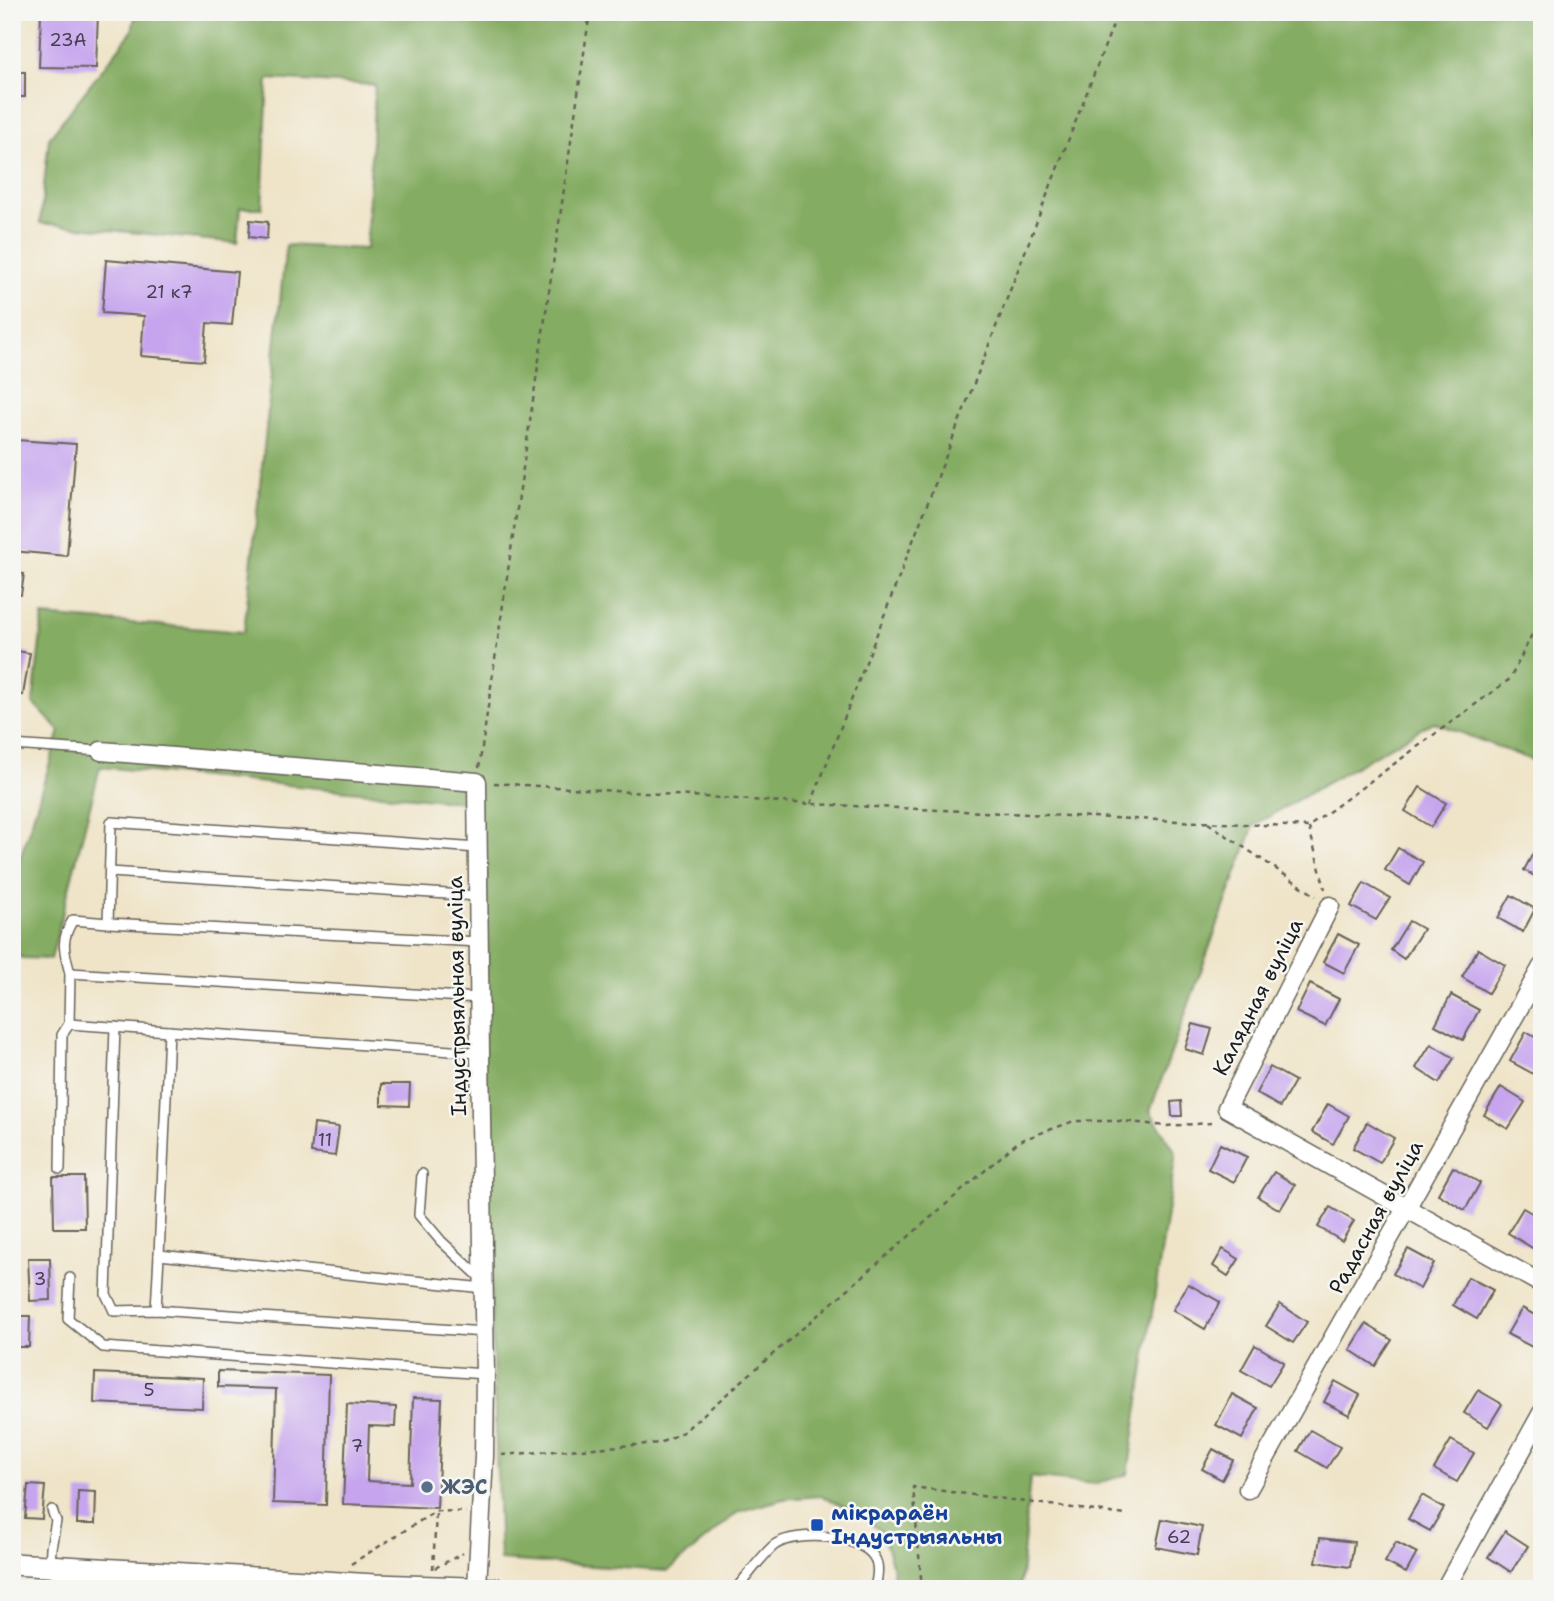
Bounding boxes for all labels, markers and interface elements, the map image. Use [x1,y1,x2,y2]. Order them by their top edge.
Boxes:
house number: 23А [49,28,87,52]
house number: 21 к7 [145,280,193,304]
street label: Індустрыяльная вуліца [441,876,473,1116]
street label: Калядная вуліца [1206,914,1310,1080]
house number: 11 [318,1128,332,1152]
street label: Радасная вуліца [1322,1135,1430,1299]
house number: 3 [34,1267,46,1291]
house number: 5 [143,1378,155,1402]
house number: 7 [351,1434,363,1458]
place label: ЖЭС [441,1473,488,1501]
marker: ЖЭС [419,1479,435,1495]
place label: мікрараён Індустрыяльны [831,1499,1002,1551]
marker: мікрараён Індустрыяльны [809,1517,825,1533]
house number: 62 [1167,1525,1191,1549]

